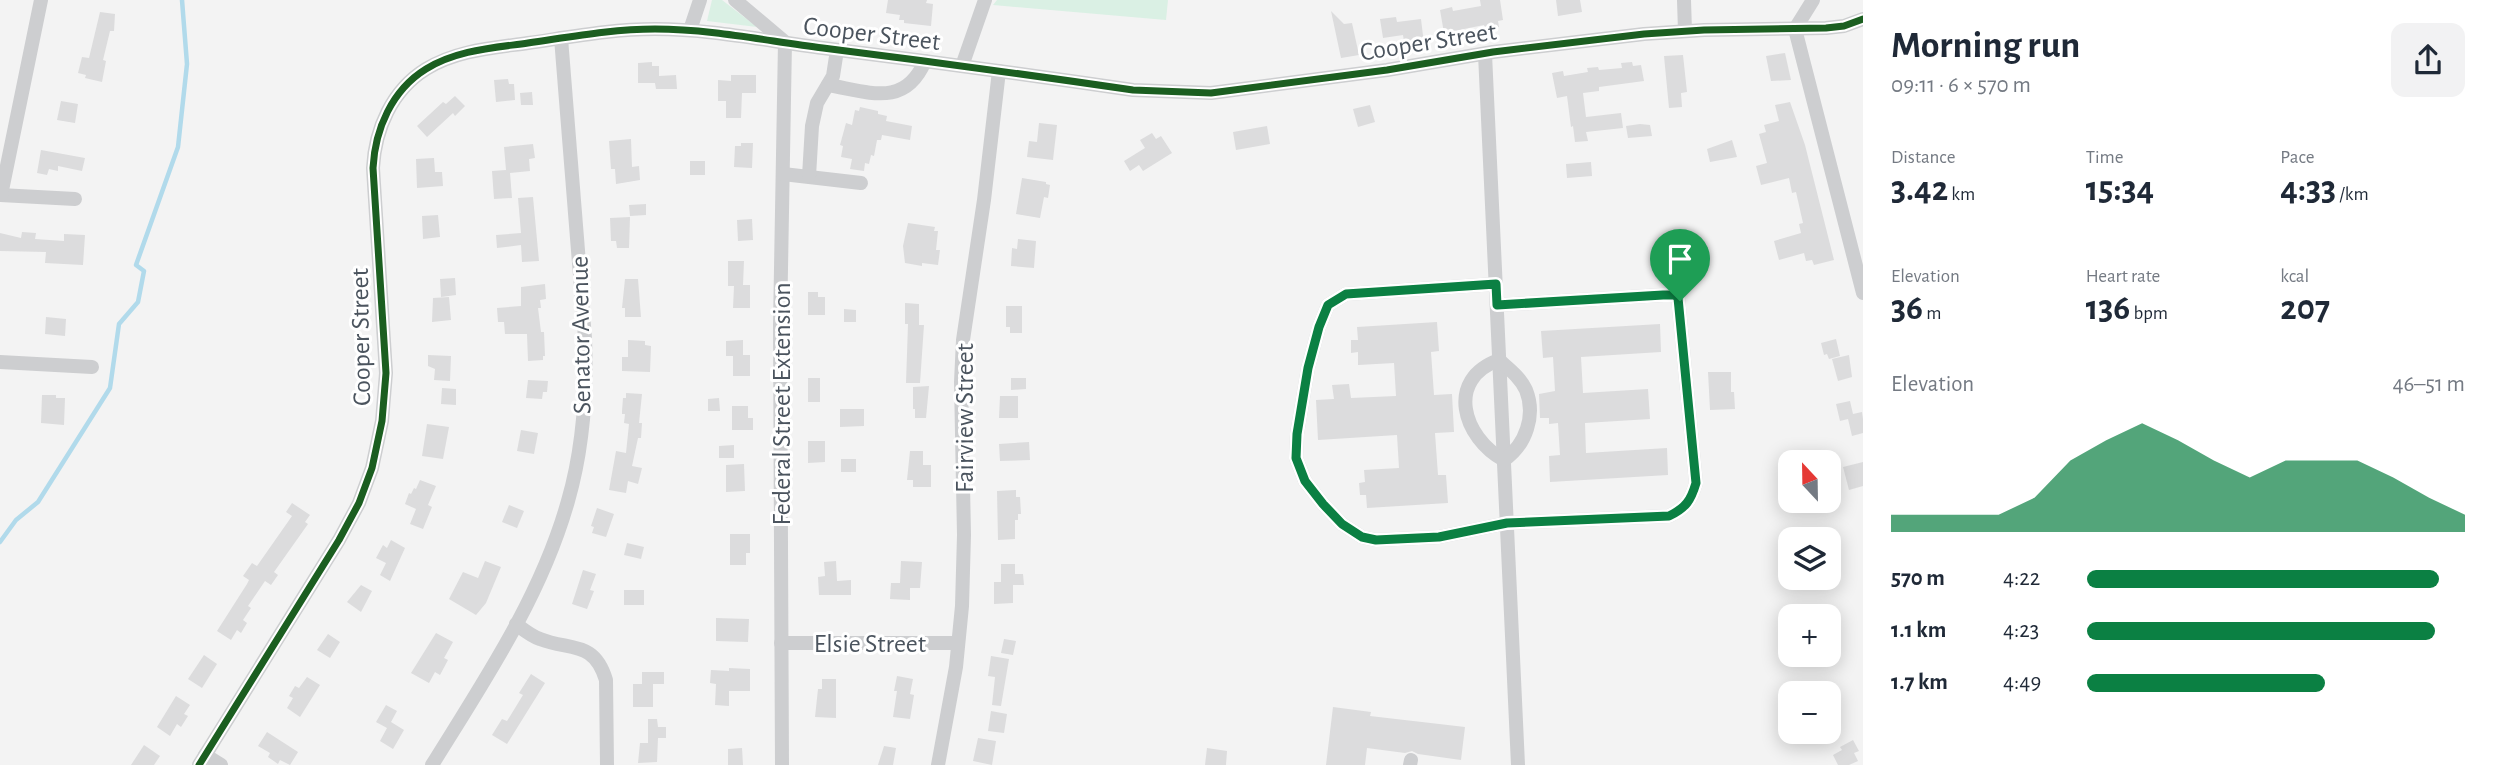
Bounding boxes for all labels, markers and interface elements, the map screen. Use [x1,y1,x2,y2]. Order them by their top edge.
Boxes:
street label: Cooper Street [802,13,942,55]
street label: Cooper Street [1358,18,1498,66]
button: share [2391,23,2465,97]
text: Morning run [1891,27,2080,65]
text: 09:11 · 6 × 570 m [1891,74,2031,97]
text: Distance [1891,148,1955,167]
text: Time [2086,148,2124,167]
text: Pace [2280,148,2315,167]
text: 3.42 [1891,172,1948,207]
text: 15:34 [2086,172,2154,207]
text: 4:33 [2280,172,2336,207]
text: km [1948,185,1975,204]
text: /km [2336,185,2369,204]
pin [1650,229,1710,301]
icon: arrive [1661,240,1699,278]
street label: Senator Avenue [567,256,595,414]
text: Elevation [1891,267,1960,286]
text: Heart rate [2086,267,2160,286]
text: kcal [2280,267,2309,286]
street label: Cooper Street [347,268,375,406]
street label: Federal Street Extension [769,282,795,526]
text: 36 [1891,291,1923,326]
text: 136 [2086,291,2130,326]
text: 207 [2280,291,2330,326]
text: m [1923,304,1941,323]
text: bpm [2130,304,2168,323]
street label: Fairview Street [952,343,978,493]
text: Elevation [1891,373,1974,396]
text: 46–51 m [2392,373,2465,396]
north arrow [1778,450,1841,513]
map controls [1778,450,1841,744]
button: layers [1778,527,1841,590]
text: 570 m [1891,567,1945,590]
text: 4:22 [2003,567,2040,590]
button: + [1778,604,1841,667]
text: 1.1 km [1891,619,1946,642]
text: 4:23 [2003,619,2039,642]
street label: Elsie Street [814,631,926,657]
text: 1.7 km [1891,671,1948,694]
text: 4:49 [2003,671,2041,694]
button: − [1778,681,1841,744]

